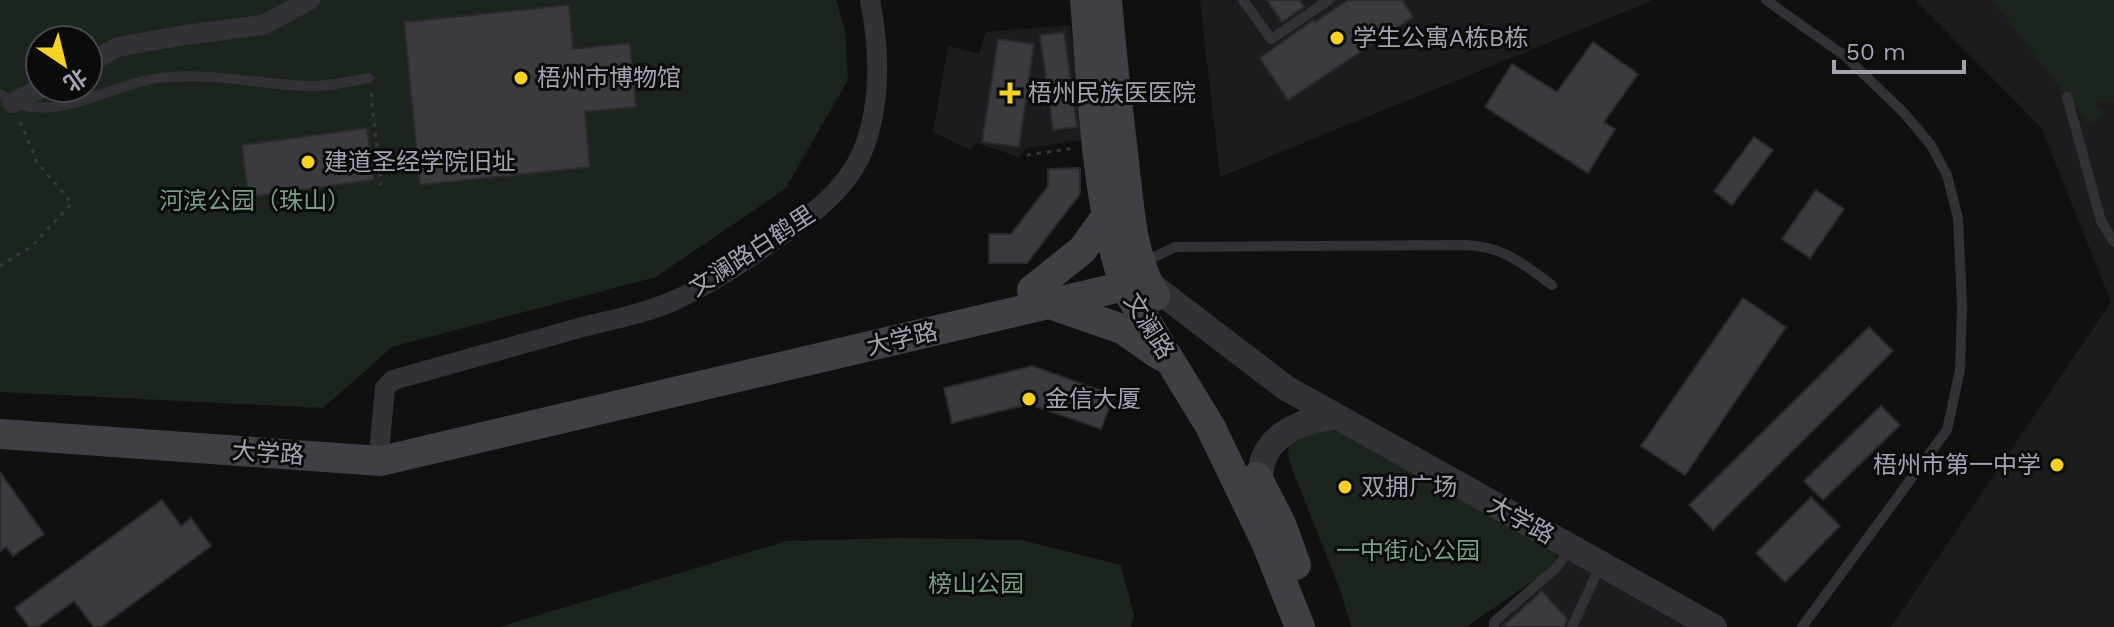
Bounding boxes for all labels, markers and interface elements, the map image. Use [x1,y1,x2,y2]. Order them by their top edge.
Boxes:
north arrow [24,24,104,104]
place label: 学生公寓A栋B栋 [1353,24,1529,52]
scale bar [1834,24,1964,74]
marker: 学生公寓A栋B栋 [1328,29,1346,47]
text: 50 m [1846,38,1906,66]
text: 北 [59,63,91,97]
place label: 梧州市博物馆 [537,64,681,92]
marker: 梧州市博物馆 [512,69,530,87]
place label: 梧州民族医医院 [1028,79,1196,107]
marker: 梧州民族医医院 [999,82,1021,104]
place label: 建道圣经学院旧址 [324,148,516,176]
marker: 建道圣经学院旧址 [299,153,317,171]
park label: 河滨公园（珠山） [159,187,351,215]
street label: 文澜路白鹤里 [684,200,820,302]
street label: 文澜路 [1118,288,1180,364]
street label: 大学路 [864,317,940,361]
place label: 金信大厦 [1045,385,1141,413]
marker: 金信大厦 [1020,390,1038,408]
street label: 大学路 [231,437,305,469]
place label: 梧州市第一中学 [1873,451,2041,479]
marker: 梧州市第一中学 [2048,456,2066,474]
place label: 双拥广场 [1361,473,1457,501]
marker: 双拥广场 [1336,478,1354,496]
street label: 大学路 [1483,490,1559,550]
park label: 一中街心公园 [1336,537,1480,565]
park label: 榜山公园 [928,570,1024,598]

